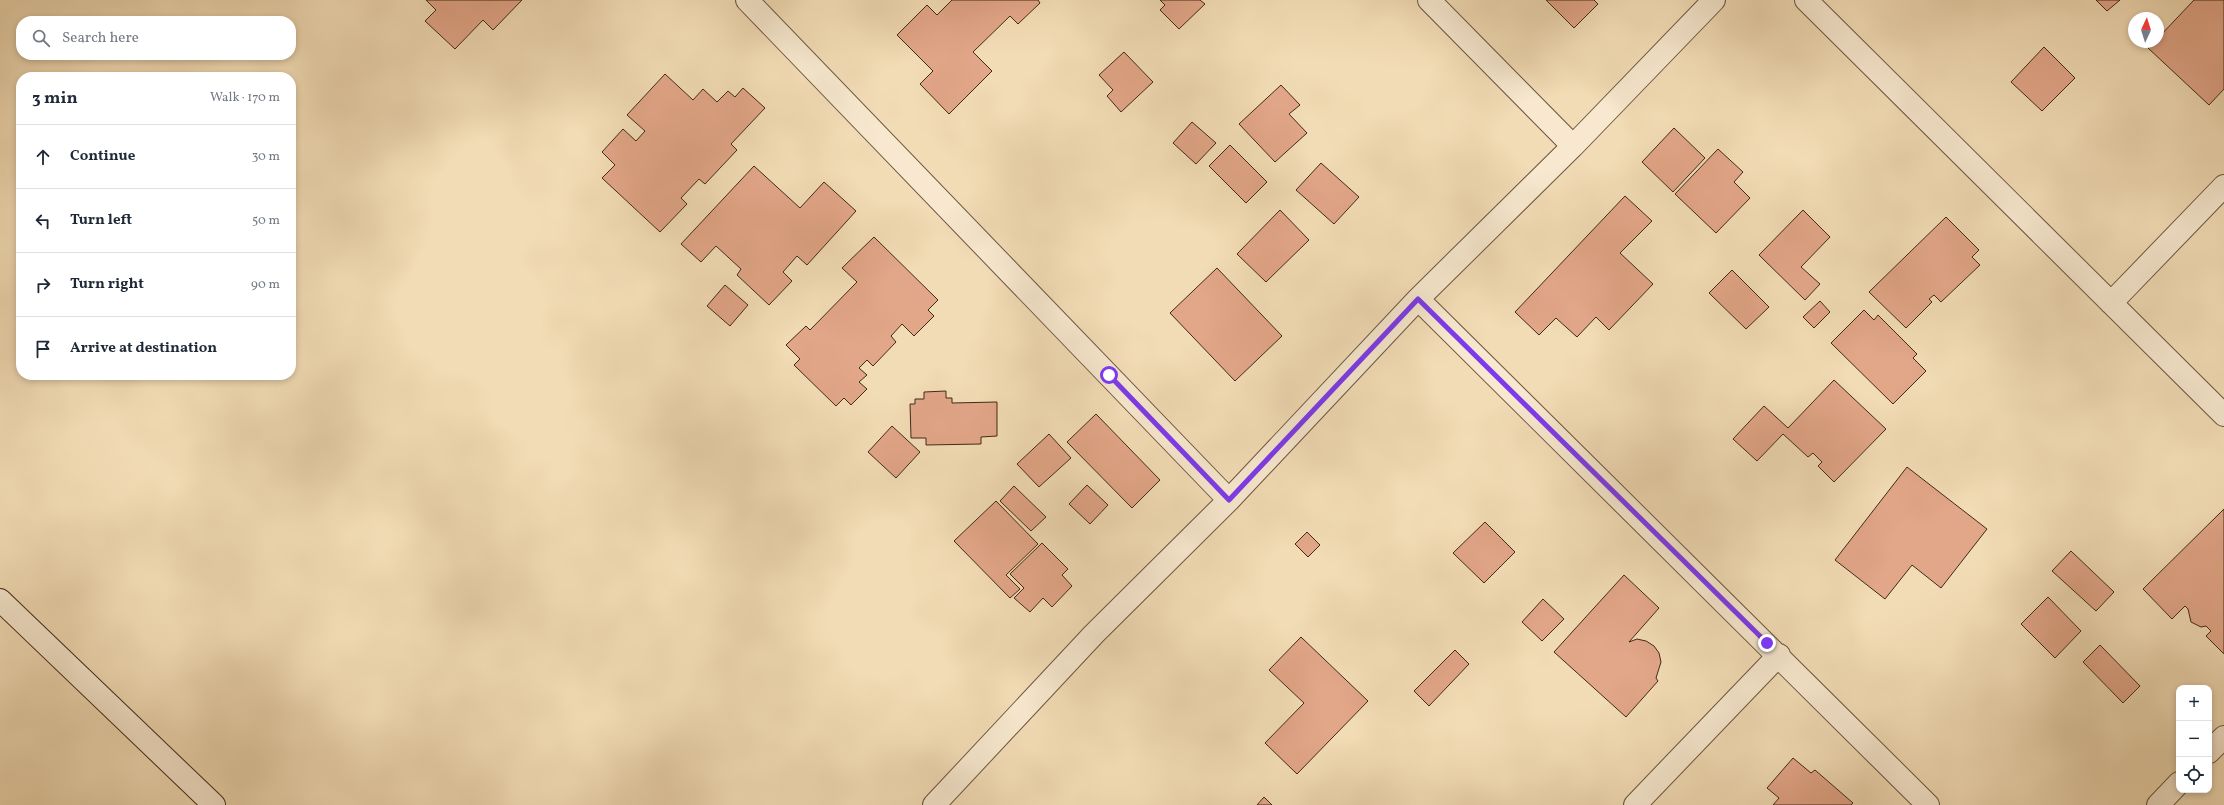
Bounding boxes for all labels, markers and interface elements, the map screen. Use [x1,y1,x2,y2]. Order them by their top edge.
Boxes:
north arrow [2128,12,2164,48]
search box [16,16,296,60]
icon: search [30,27,52,49]
text: Search here [62,28,139,49]
text: 3 min [32,87,78,110]
text: Walk · 170 m [210,89,280,107]
icon: ahead [32,146,54,168]
text: Continue [70,146,135,167]
text: 30 m [252,148,280,166]
icon: left [32,210,54,232]
text: Turn left [70,210,132,231]
text: 50 m [252,212,280,230]
icon: right [32,274,54,296]
text: Turn right [70,274,144,295]
text: 90 m [251,276,280,294]
icon: arrive [32,338,54,360]
text: Arrive at destination [70,338,217,359]
route start [1100,366,1118,384]
route end [1758,634,1776,652]
map controls [2176,685,2212,793]
button: + [2176,685,2212,721]
button: − [2176,721,2212,757]
button: locate [2176,757,2212,793]

